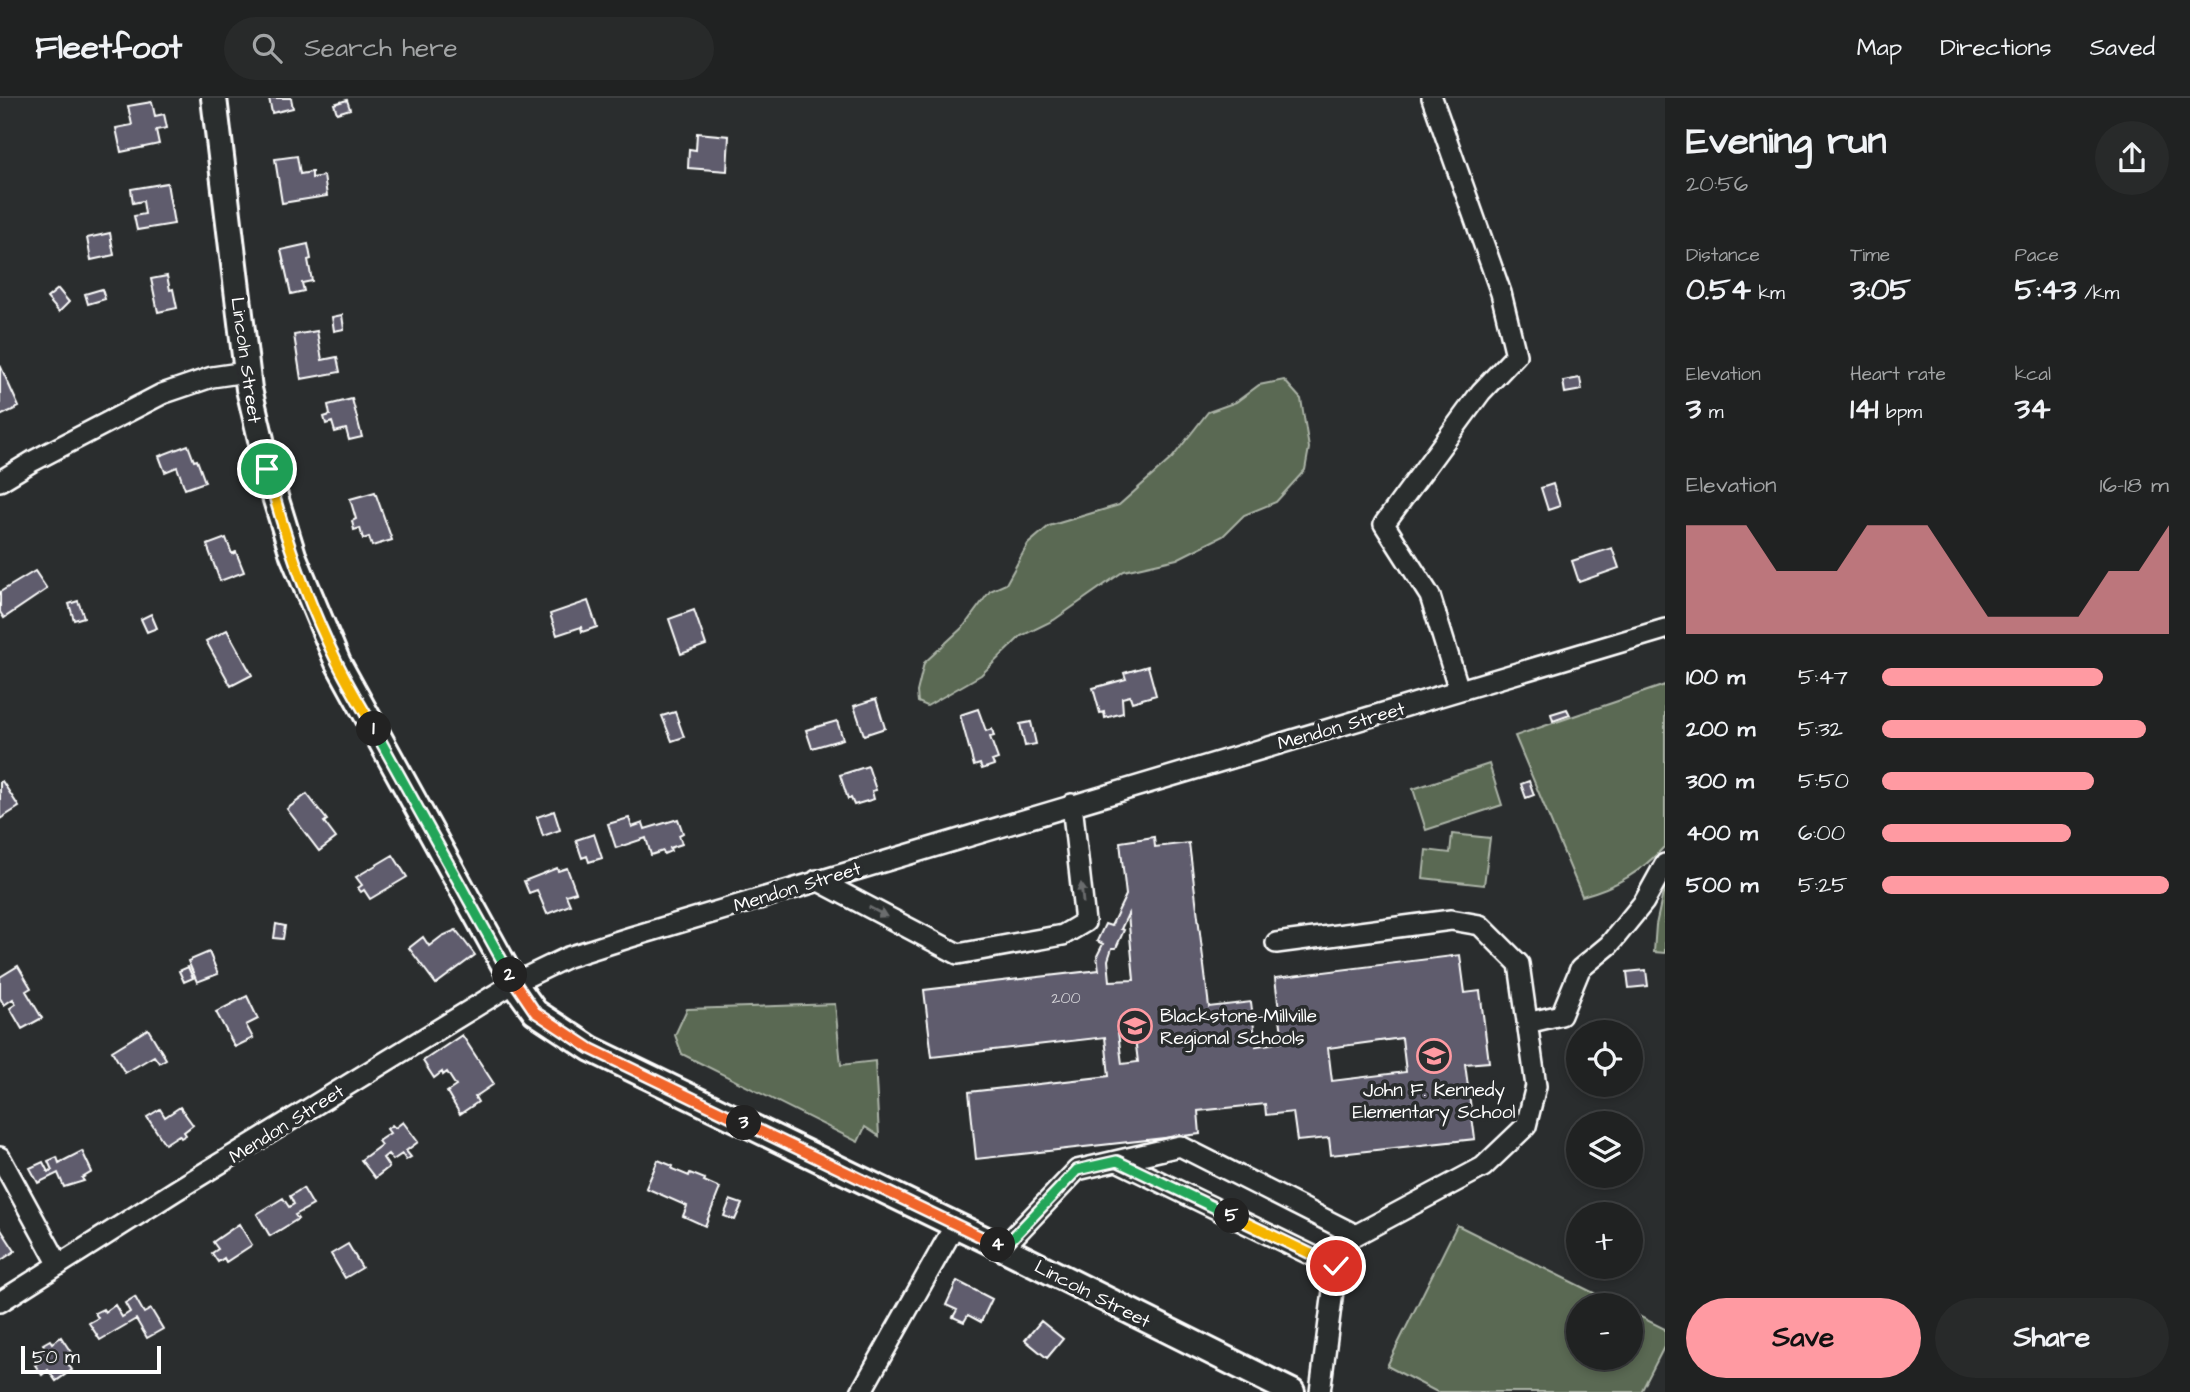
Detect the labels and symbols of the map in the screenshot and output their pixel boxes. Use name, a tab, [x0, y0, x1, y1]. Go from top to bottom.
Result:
street label: Lincoln Street	[223, 295, 268, 425]
pin	[237, 439, 297, 499]
street label: Mendon Street	[1274, 695, 1409, 758]
pin: 1	[356, 712, 392, 746]
street label: Mendon Street	[731, 855, 865, 920]
one-way arrow	[1076, 881, 1087, 903]
one-way arrow	[868, 905, 888, 917]
pin: 2	[492, 958, 528, 992]
house number: 200	[1051, 987, 1081, 1009]
place label: Blackstone-Millville Regional Schools	[1160, 1003, 1317, 1053]
school or university icon: Blackstone-Millville Regional Schools	[1116, 1007, 1154, 1045]
school or university icon: John F. Kennedy Elementary School	[1415, 1037, 1453, 1075]
place label: John F. Kennedy Elementary School	[1353, 1077, 1515, 1127]
street label: Mendon Street	[224, 1078, 350, 1171]
pin: 3	[726, 1105, 762, 1140]
pin: 5	[1214, 1198, 1250, 1234]
pin: 4	[981, 1228, 1016, 1262]
pin	[1306, 1236, 1366, 1296]
street label: Lincoln Street	[1030, 1253, 1155, 1335]
scale bar	[21, 1343, 161, 1375]

